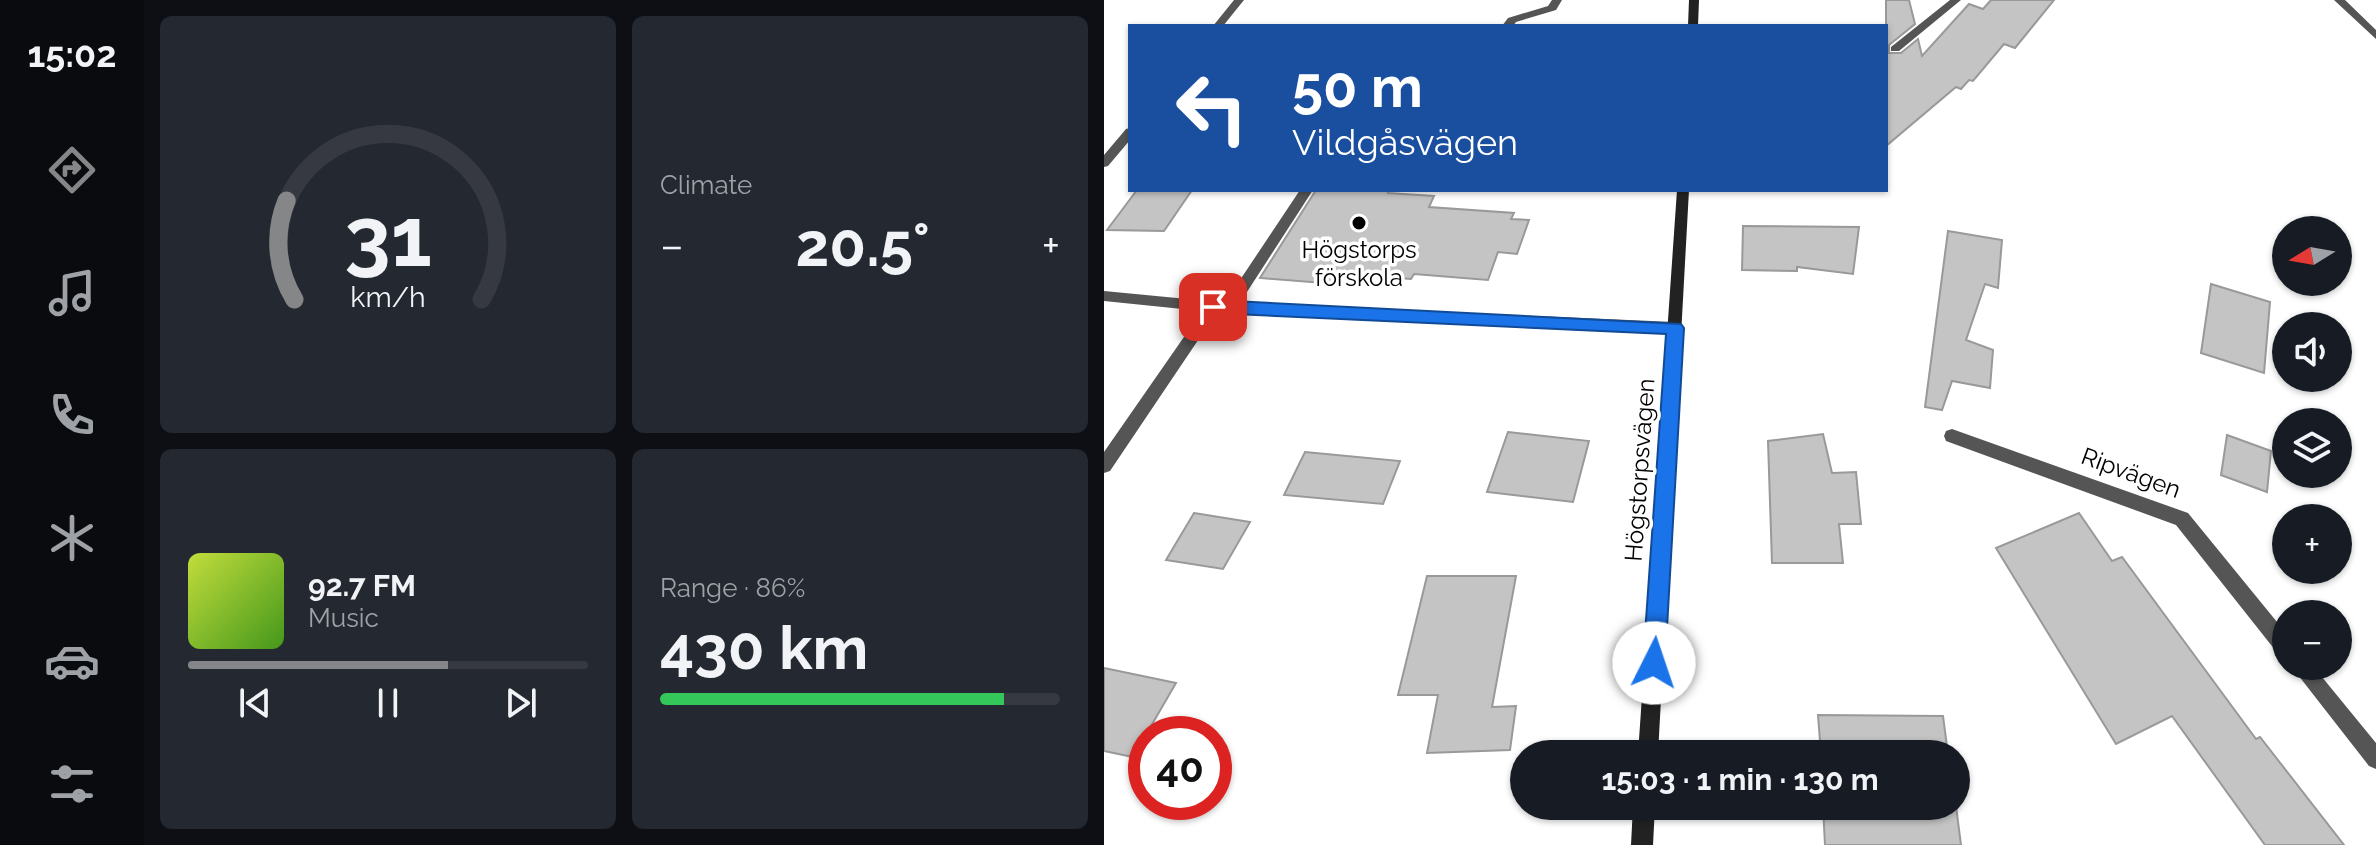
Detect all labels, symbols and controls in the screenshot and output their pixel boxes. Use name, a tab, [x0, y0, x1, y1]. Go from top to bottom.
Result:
text: 15:02	[27, 33, 117, 75]
text: 50 m	[1292, 54, 1423, 120]
icon: left	[1160, 56, 1264, 160]
text: Vildgåsvägen	[1292, 121, 1518, 163]
icon: directions	[44, 142, 100, 198]
text: Climate	[660, 170, 752, 200]
text: 31	[344, 188, 432, 285]
text: 20.5°	[795, 210, 930, 280]
marker: Högstorps förskola	[1350, 214, 1368, 232]
north arrow	[2272, 216, 2352, 296]
map controls	[2272, 216, 2352, 680]
text: −	[660, 220, 684, 271]
text: +	[1042, 220, 1060, 271]
place label: Högstorps förskola	[1301, 235, 1417, 292]
icon: music	[44, 265, 100, 321]
pin	[1179, 273, 1247, 341]
text: km/h	[350, 280, 426, 314]
icon: arrive	[1191, 285, 1235, 329]
button: sound	[2272, 312, 2352, 392]
street label: Högstorpsvägen	[1619, 377, 1660, 562]
icon: phone	[44, 387, 100, 443]
button: layers	[2272, 408, 2352, 488]
street label: Ripvägen	[2078, 441, 2185, 504]
button: +	[2272, 504, 2352, 584]
icon: climate	[44, 510, 100, 566]
text: 92.7 FM	[308, 568, 416, 603]
text: Range · 86%	[660, 573, 805, 603]
button: −	[2272, 600, 2352, 680]
text: Music	[308, 603, 379, 633]
text: 430 km	[660, 613, 868, 683]
position arrow	[1612, 621, 1696, 705]
icon: car	[44, 633, 100, 689]
icon: previous	[233, 681, 277, 725]
icon: pause	[366, 681, 410, 725]
icon: next	[499, 681, 543, 725]
speed limit sign: 40	[1128, 716, 1232, 820]
icon: filters	[44, 756, 100, 812]
text: 15:03 · 1 min · 130 m	[1601, 762, 1879, 797]

